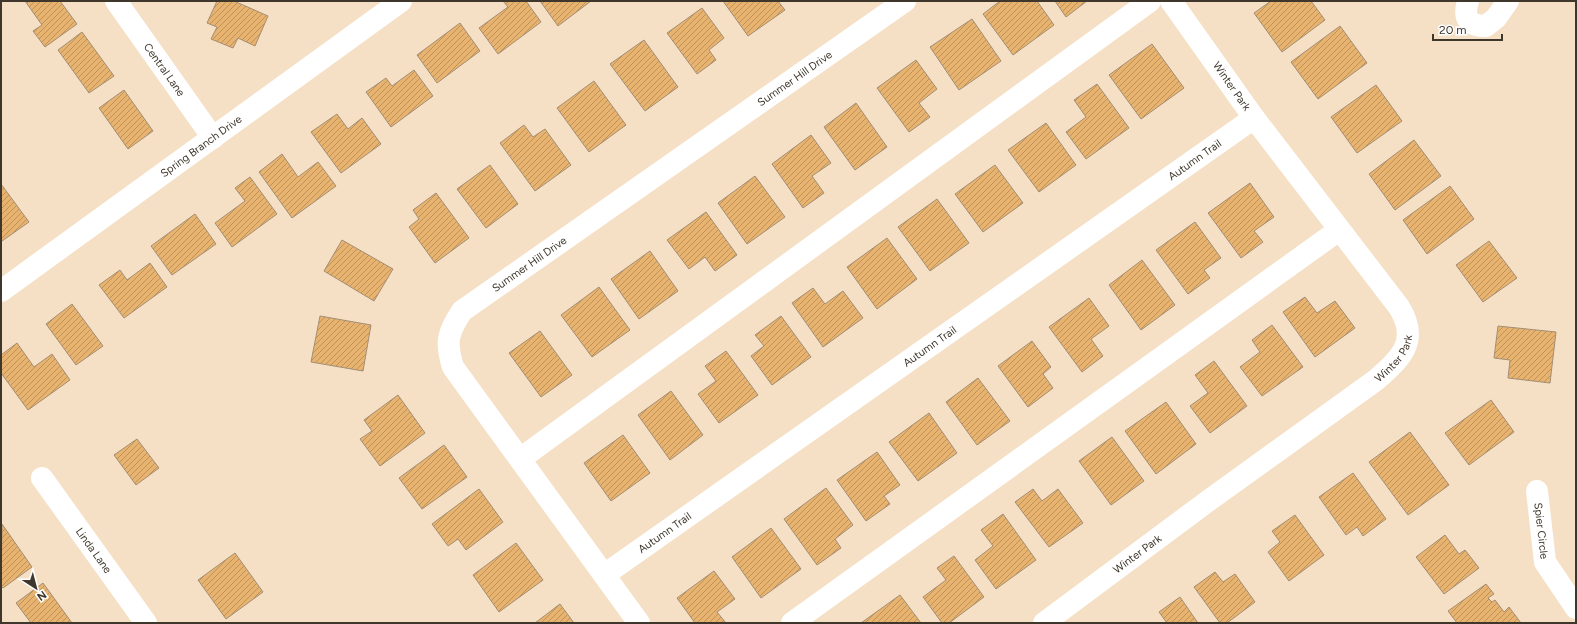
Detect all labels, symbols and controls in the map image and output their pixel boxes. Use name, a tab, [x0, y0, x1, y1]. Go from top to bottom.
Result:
scale bar	[1433, 16, 1502, 42]
text: 20 m	[1439, 23, 1467, 37]
street label: Central Lane	[141, 41, 187, 99]
street label: Summer Hill Drive	[755, 48, 835, 109]
street label: Winter Park	[1210, 59, 1254, 114]
street label: Spring Branch Drive	[158, 113, 245, 180]
street label: Autumn Trail	[1166, 137, 1224, 183]
street label: Summer Hill Drive	[490, 234, 569, 295]
street label: Autumn Trail	[901, 323, 959, 370]
street label: Winter Park	[1372, 333, 1415, 385]
street label: Spier Circle	[1531, 502, 1551, 560]
street label: Autumn Trail	[636, 510, 694, 556]
street label: Linda Lane	[73, 525, 114, 576]
street label: Winter Park	[1111, 532, 1165, 576]
north arrow	[16, 568, 56, 608]
text: N	[34, 588, 49, 603]

